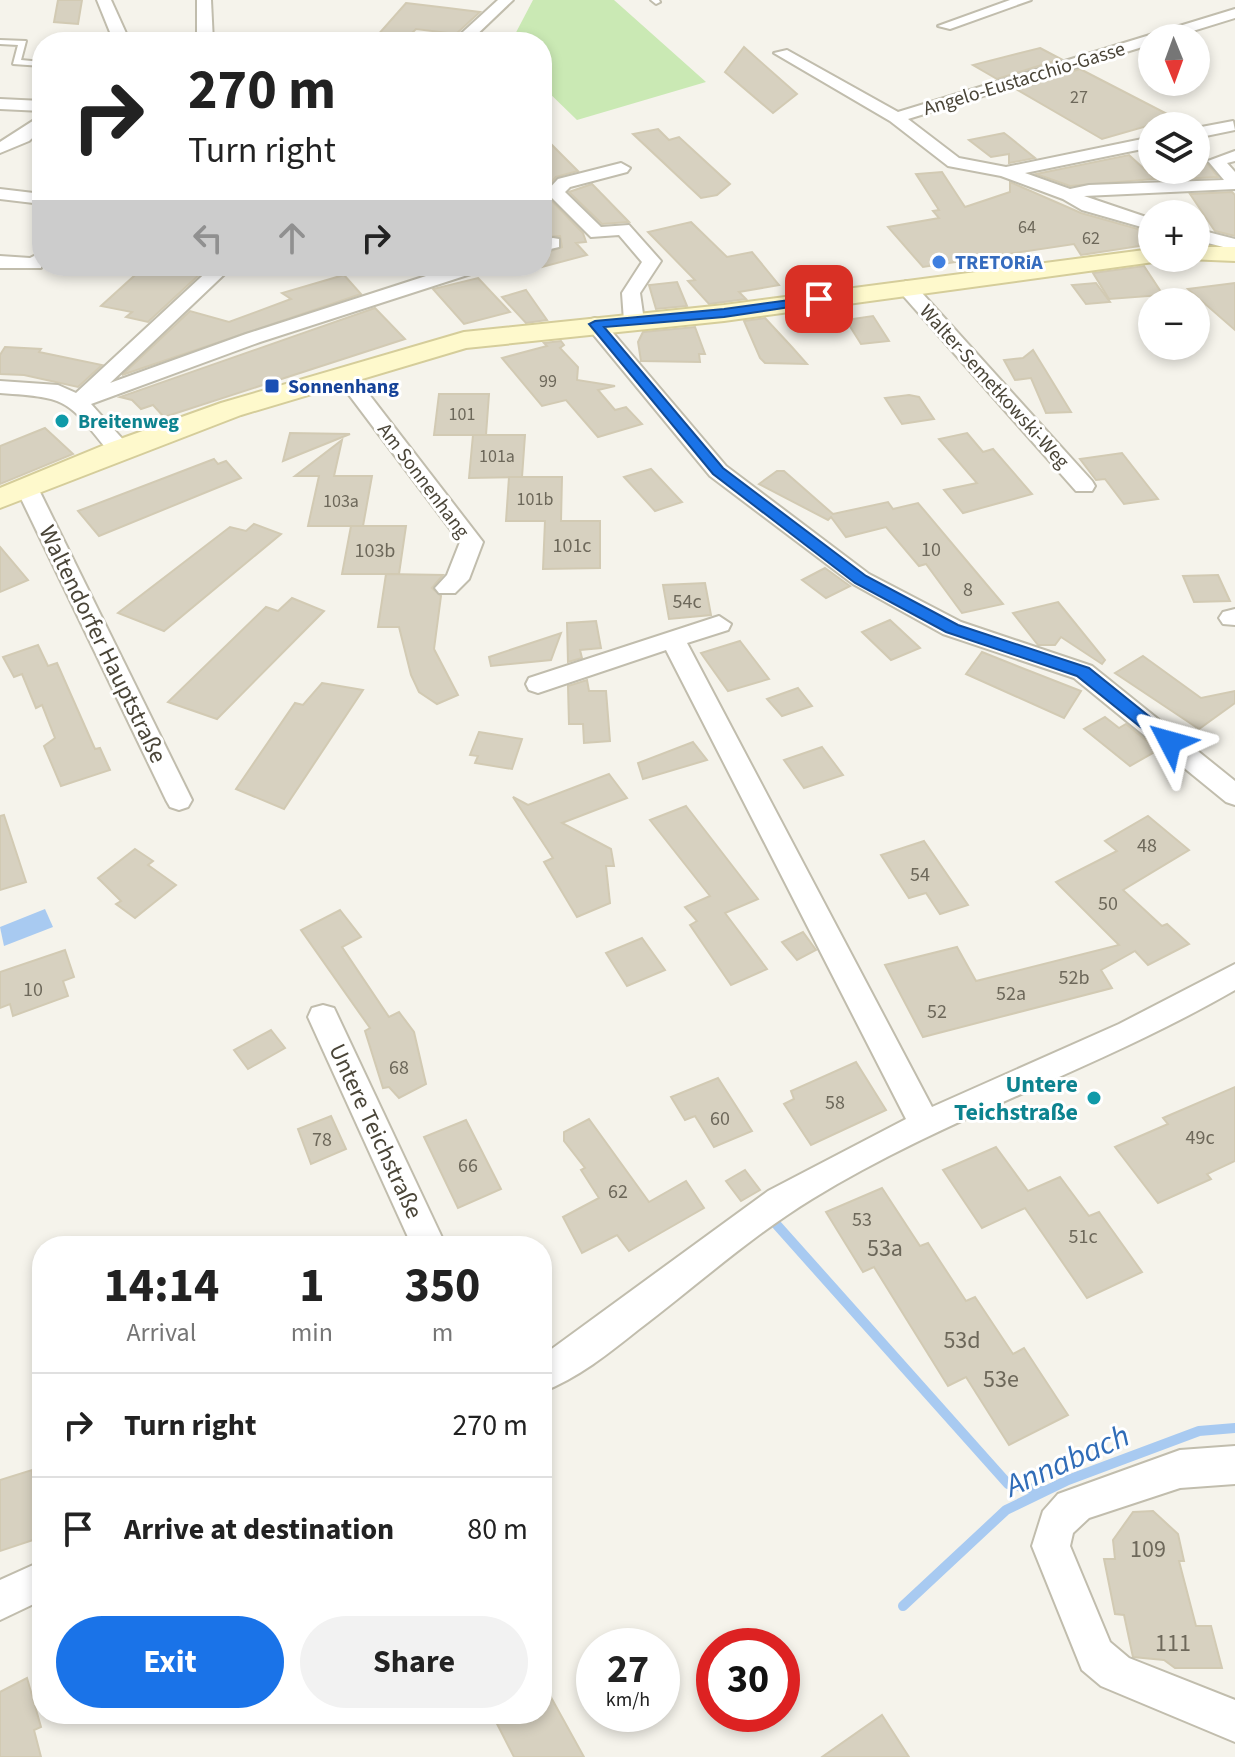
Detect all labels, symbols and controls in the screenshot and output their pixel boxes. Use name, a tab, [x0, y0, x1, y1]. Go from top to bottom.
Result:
north arrow	[1138, 24, 1210, 96]
map controls	[1138, 24, 1210, 360]
street label: Angelo-Eustacchio-Gasse	[920, 35, 1129, 123]
text: 270 m	[188, 51, 336, 130]
icon: right	[56, 64, 160, 168]
house number: 27	[1070, 85, 1088, 110]
button: layers	[1138, 112, 1210, 184]
text: Turn right	[188, 125, 336, 176]
button: +	[1138, 200, 1210, 272]
house number: 64	[1018, 215, 1036, 240]
icon: left	[186, 216, 230, 260]
icon: ahead	[270, 216, 314, 260]
icon: right	[354, 216, 398, 260]
house number: 62	[1082, 226, 1100, 251]
place label: TRETORiA	[955, 249, 1043, 277]
marker: TRETORiA	[930, 253, 948, 271]
pin	[785, 265, 853, 333]
icon: arrive	[797, 277, 841, 321]
button: −	[1138, 288, 1210, 360]
street label: Walter-Semetkowski-Weg	[913, 298, 1076, 475]
house number: 99	[539, 369, 557, 394]
place label: Sonnenhang	[288, 373, 399, 401]
marker: Sonnenhang	[263, 377, 281, 395]
house number: 101	[449, 402, 475, 427]
place label: Breitenweg	[78, 408, 179, 436]
marker: Breitenweg	[53, 412, 71, 430]
street label: Am Sonnenhang	[371, 417, 476, 544]
house number: 101a	[479, 444, 515, 469]
house number: 101b	[517, 487, 553, 512]
house number: 103a	[323, 489, 359, 514]
street label: Waltendorfer Hauptstraße	[30, 519, 175, 769]
house number: 101c	[553, 532, 591, 560]
house number: 10	[921, 536, 941, 564]
house number: 103b	[355, 537, 395, 565]
house number: 8	[963, 576, 973, 604]
house number: 54c	[673, 588, 702, 616]
position arrow	[1128, 700, 1212, 784]
house number: 48	[1137, 832, 1157, 860]
house number: 54	[910, 861, 930, 889]
house number: 50	[1098, 890, 1118, 918]
house number: 52b	[1059, 964, 1089, 992]
house number: 10	[23, 976, 43, 1004]
house number: 52a	[996, 980, 1026, 1008]
house number: 52	[927, 998, 947, 1026]
street label: Untere Teichstraße	[320, 1038, 431, 1224]
house number: 68	[389, 1054, 409, 1082]
place label: Untere Teichstraße	[954, 1067, 1078, 1130]
house number: 58	[825, 1089, 845, 1117]
marker: Untere Teichstraße	[1085, 1089, 1103, 1107]
house number: 60	[710, 1105, 730, 1133]
house number: 49c	[1186, 1124, 1215, 1152]
house number: 78	[312, 1126, 332, 1154]
house number: 66	[458, 1152, 478, 1180]
house number: 62	[608, 1178, 628, 1206]
house number: 53	[852, 1206, 872, 1234]
house number: 51c	[1069, 1223, 1098, 1251]
house number: 53a	[867, 1231, 903, 1266]
text: 14:14	[103, 1252, 219, 1320]
text: 1	[299, 1252, 325, 1320]
text: 350	[404, 1252, 480, 1320]
text: Arrival	[126, 1314, 196, 1351]
text: min	[291, 1314, 333, 1351]
text: m	[432, 1314, 453, 1351]
house number: 53d	[943, 1323, 981, 1358]
house number: 53e	[983, 1362, 1019, 1397]
icon: right	[56, 1403, 100, 1447]
text: Turn right	[124, 1404, 256, 1447]
text: 270 m	[452, 1404, 528, 1447]
water label: Annabach	[996, 1413, 1137, 1510]
icon: arrive	[56, 1507, 100, 1551]
text: Arrive at destination	[124, 1508, 394, 1551]
text: 80 m	[467, 1508, 528, 1551]
house number: 109	[1130, 1532, 1166, 1567]
button: Exit	[56, 1616, 284, 1708]
button: Share	[300, 1616, 528, 1708]
house number: 111	[1155, 1626, 1191, 1661]
speed limit sign: 30	[696, 1628, 800, 1732]
text: 27	[607, 1641, 649, 1698]
text: km/h	[606, 1686, 650, 1714]

